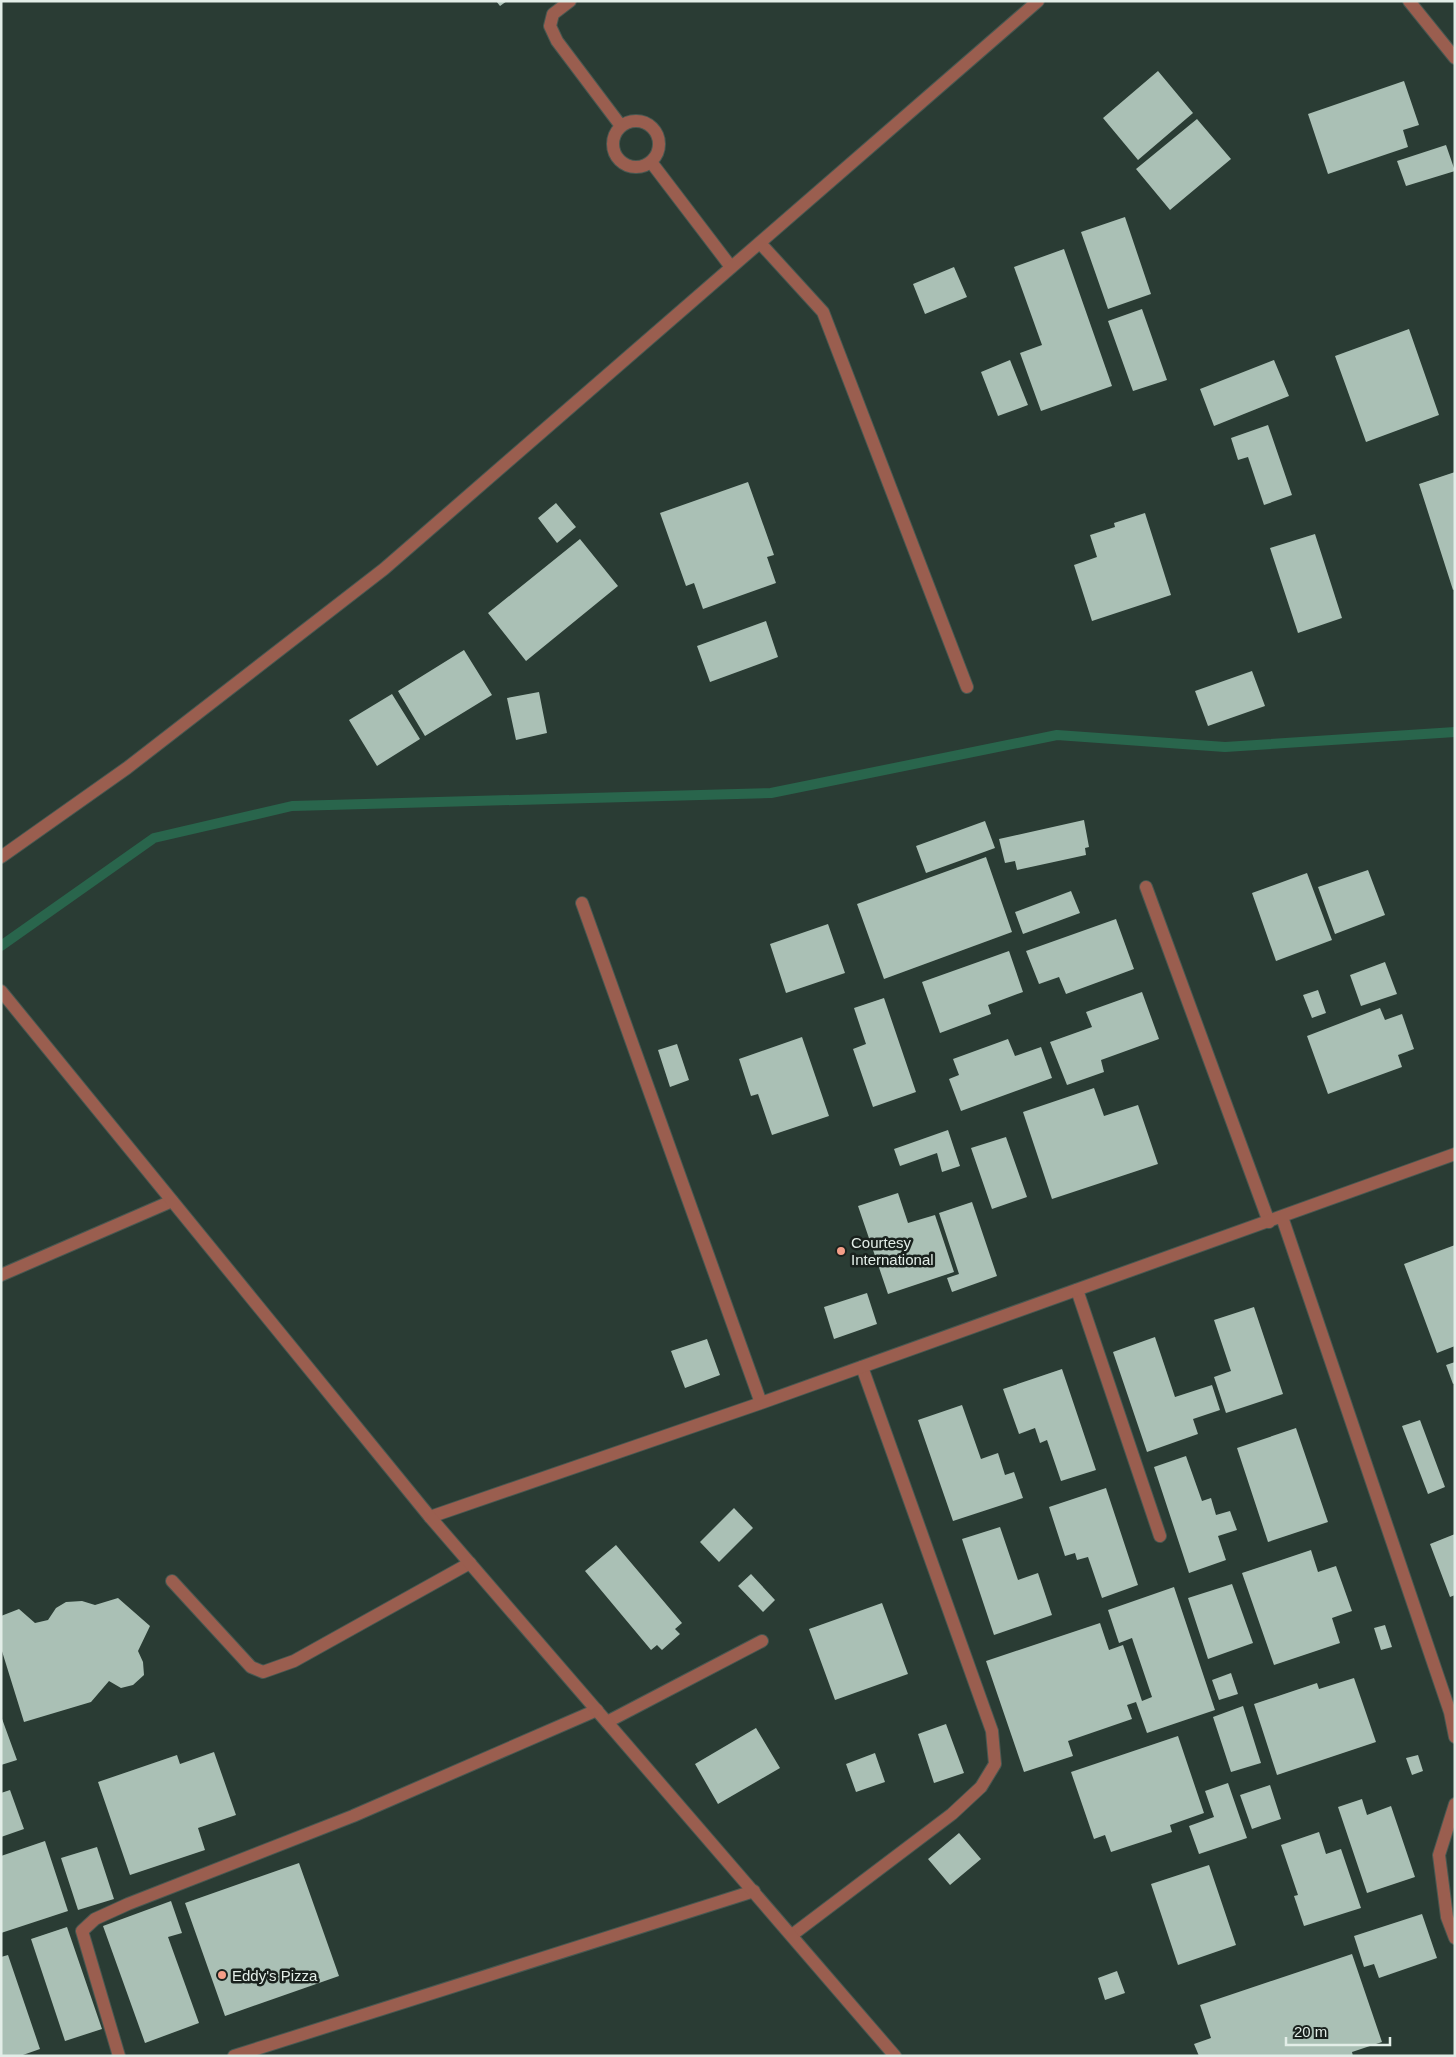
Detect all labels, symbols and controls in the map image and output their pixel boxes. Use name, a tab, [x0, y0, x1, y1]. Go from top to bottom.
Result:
place label: Courtesy International	[851, 1234, 934, 1268]
marker: Courtesy International	[835, 1245, 847, 1257]
place label: Eddy's Pizza	[232, 1967, 318, 1984]
marker: Eddy's Pizza	[216, 1969, 228, 1981]
scale bar	[1286, 2014, 1390, 2046]
text: 20 m	[1294, 2023, 1327, 2040]

